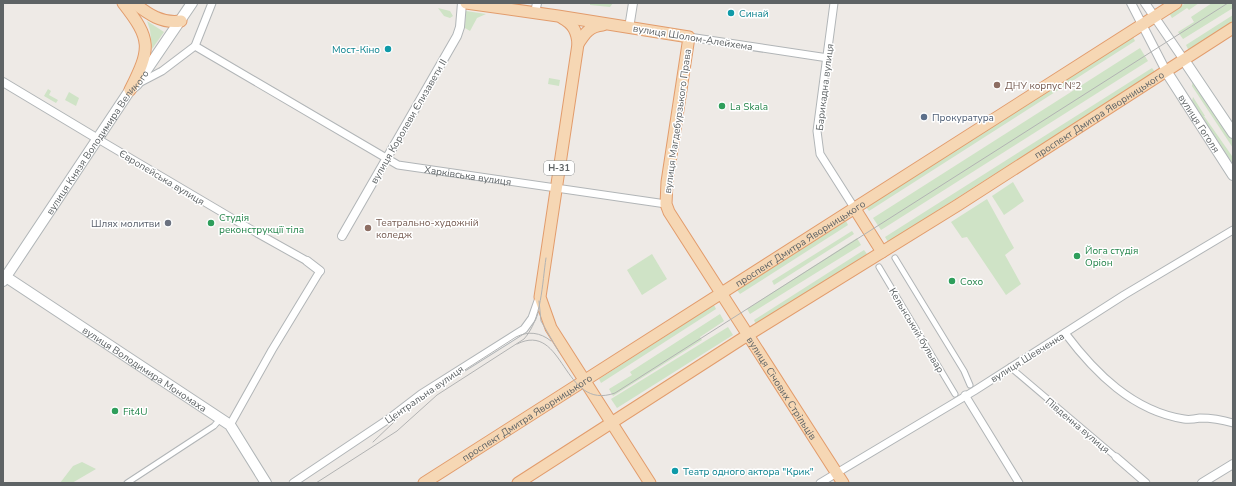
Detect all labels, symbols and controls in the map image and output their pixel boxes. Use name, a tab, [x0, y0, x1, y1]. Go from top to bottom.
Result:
place label: Синай	[739, 7, 769, 21]
marker: Синай	[726, 8, 736, 18]
street label: вулиця Шолом-Алейхема	[632, 22, 754, 54]
place label: Мост-Кіно	[332, 43, 380, 57]
street label: Барикадна вулиця	[813, 43, 837, 131]
marker: Мост-Кіно	[383, 44, 393, 54]
street label: вулиця Магдебурзького Права	[661, 48, 695, 194]
street label: вулиця Королеви Єлизавети ІІ	[367, 57, 450, 186]
street label: вулиця Князя Володимира Великого	[43, 67, 153, 218]
street label: проспект Дмитра Яворницького	[1032, 68, 1167, 162]
place label: ДНУ корпус №2	[1005, 79, 1081, 93]
marker: ДНУ корпус №2	[992, 80, 1002, 90]
street label: вулиця Гоголя	[1175, 92, 1223, 156]
place label: La Skala	[730, 100, 768, 114]
marker: La Skala	[717, 101, 727, 111]
place label: Прокуратура	[932, 111, 994, 125]
marker: Прокуратура	[919, 112, 929, 122]
street label: Європейська вулиця	[116, 147, 207, 209]
road number: Н-31	[544, 161, 574, 175]
street label: Харківська вулиця	[423, 163, 512, 189]
street label: проспект Дмитра Яворницького	[733, 197, 869, 291]
place label: Студія реконструкції тіла	[219, 211, 304, 237]
place label: Театрально-художній коледж	[376, 216, 479, 242]
place label: Шлях молитви	[91, 217, 160, 231]
marker: Шлях молитви	[163, 218, 173, 228]
marker: Студія реконструкції тіла	[206, 218, 216, 228]
marker: Театрально-художній коледж	[363, 223, 373, 233]
place label: Йога студія Оріон	[1085, 244, 1138, 270]
marker: Йога студія Оріон	[1072, 251, 1082, 261]
place label: Сохо	[960, 275, 983, 289]
marker: Сохо	[947, 276, 957, 286]
street label: Кельнський бульвар	[885, 285, 947, 376]
street label: вулиця Володимира Мономаха	[79, 323, 209, 416]
street label: вулиця Шевченка	[988, 329, 1067, 386]
street label: вулиця Січових Стрільців	[743, 334, 820, 443]
street label: Центральна вулиця	[382, 362, 467, 427]
street label: проспект Дмитра Яворницького	[459, 371, 596, 465]
street label: Південна вулиця	[1042, 395, 1112, 457]
place label: Fit4U	[123, 405, 148, 419]
marker: Fit4U	[110, 406, 120, 416]
place label: Театр одного актора "Крик"	[683, 465, 814, 479]
marker: Театр одного актора "Крик"	[670, 466, 680, 476]

